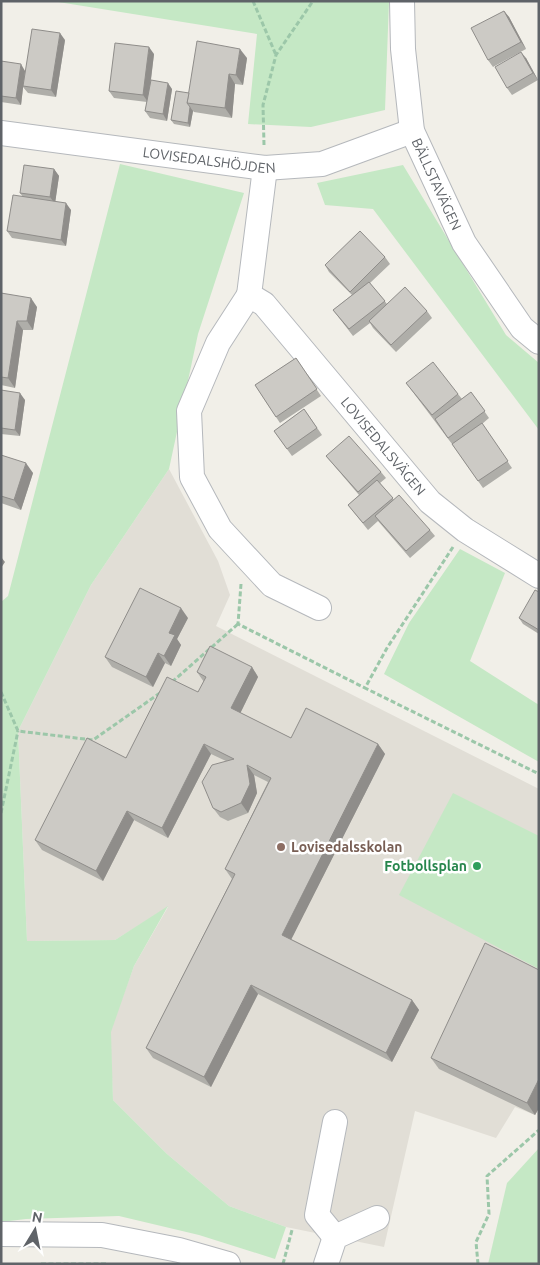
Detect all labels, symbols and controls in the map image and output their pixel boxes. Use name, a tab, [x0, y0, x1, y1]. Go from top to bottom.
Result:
street label: BÄLLSTAVÄGEN	[408, 136, 465, 233]
street label: LOVISEDALSHÖJDEN	[142, 144, 276, 176]
street label: LOVISEDALSVÄGEN	[338, 394, 429, 498]
place label: Lovisedalsskolan	[291, 839, 403, 855]
marker: Lovisedalsskolan	[275, 841, 287, 853]
place label: Fotbollsplan	[384, 858, 467, 874]
marker: Fotbollsplan	[471, 860, 483, 872]
north arrow	[10, 1205, 60, 1255]
text: N	[31, 1208, 44, 1226]

